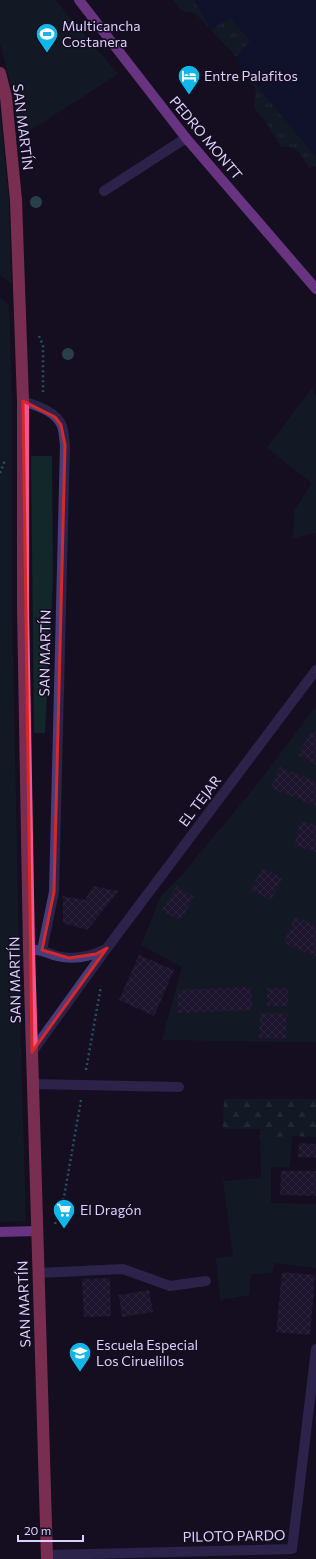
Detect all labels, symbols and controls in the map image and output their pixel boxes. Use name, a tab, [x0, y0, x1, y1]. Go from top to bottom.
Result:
place label: Multicancha Costanera	[62, 17, 141, 50]
sports icon: Multicancha Costanera	[34, 21, 60, 54]
hotel icon: Entre Palafitos	[176, 63, 202, 96]
place label: Entre Palafitos	[204, 67, 298, 84]
street label: SAN MARTÍN	[10, 83, 37, 171]
street label: PEDRO MONTT	[167, 92, 246, 183]
street label: SAN MARTÍN	[35, 609, 54, 696]
street label: EL TEJAR	[175, 772, 224, 830]
street label: SAN MARTÍN	[5, 937, 24, 1024]
supermarket icon: El Dragón	[51, 1197, 77, 1230]
place label: El Dragón	[80, 1201, 141, 1218]
street label: SAN MARTÍN	[13, 1260, 34, 1348]
place label: Escuela Especial Los Ciruelillos	[96, 1336, 198, 1369]
school or university icon: Escuela Especial Los Ciruelillos	[67, 1340, 93, 1373]
scale bar	[18, 1517, 83, 1543]
text: 20 m	[24, 1523, 51, 1537]
street label: PILOTO PARDO	[182, 1526, 286, 1545]

